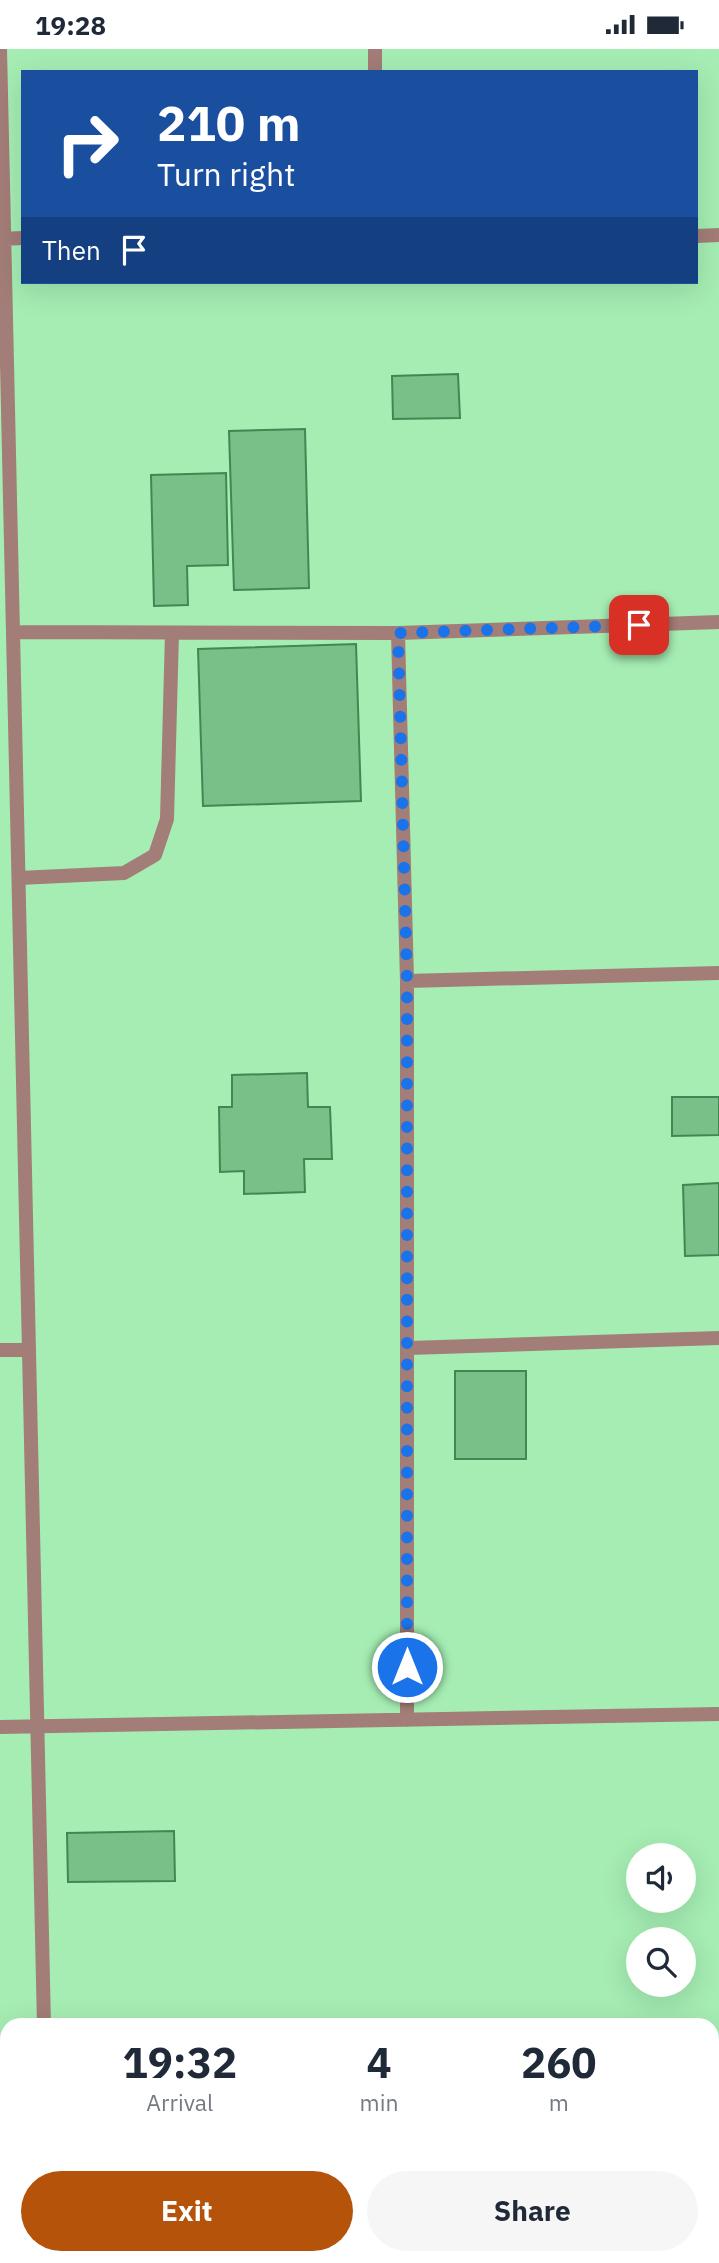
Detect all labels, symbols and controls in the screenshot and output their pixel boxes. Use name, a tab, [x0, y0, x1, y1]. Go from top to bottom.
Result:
text: 19:28	[35, 8, 106, 42]
text: 210 m	[157, 91, 301, 154]
icon: right	[42, 98, 133, 189]
text: Turn right	[157, 153, 295, 195]
icon: arrive	[115, 231, 153, 269]
text: Then	[42, 233, 101, 267]
pin	[609, 595, 669, 655]
icon: arrive	[620, 606, 658, 644]
position arrow	[370, 1630, 444, 1704]
map controls	[626, 1843, 696, 1997]
button: sound	[626, 1843, 696, 1913]
button: search	[626, 1927, 696, 1997]
text: 19:32	[122, 2035, 237, 2090]
text: 4	[366, 2035, 392, 2090]
text: 260	[521, 2035, 597, 2090]
text: Arrival	[146, 2087, 213, 2117]
text: min	[360, 2087, 398, 2117]
text: m	[549, 2087, 569, 2117]
button: Exit	[21, 2171, 353, 2251]
button: Share	[367, 2171, 698, 2251]

